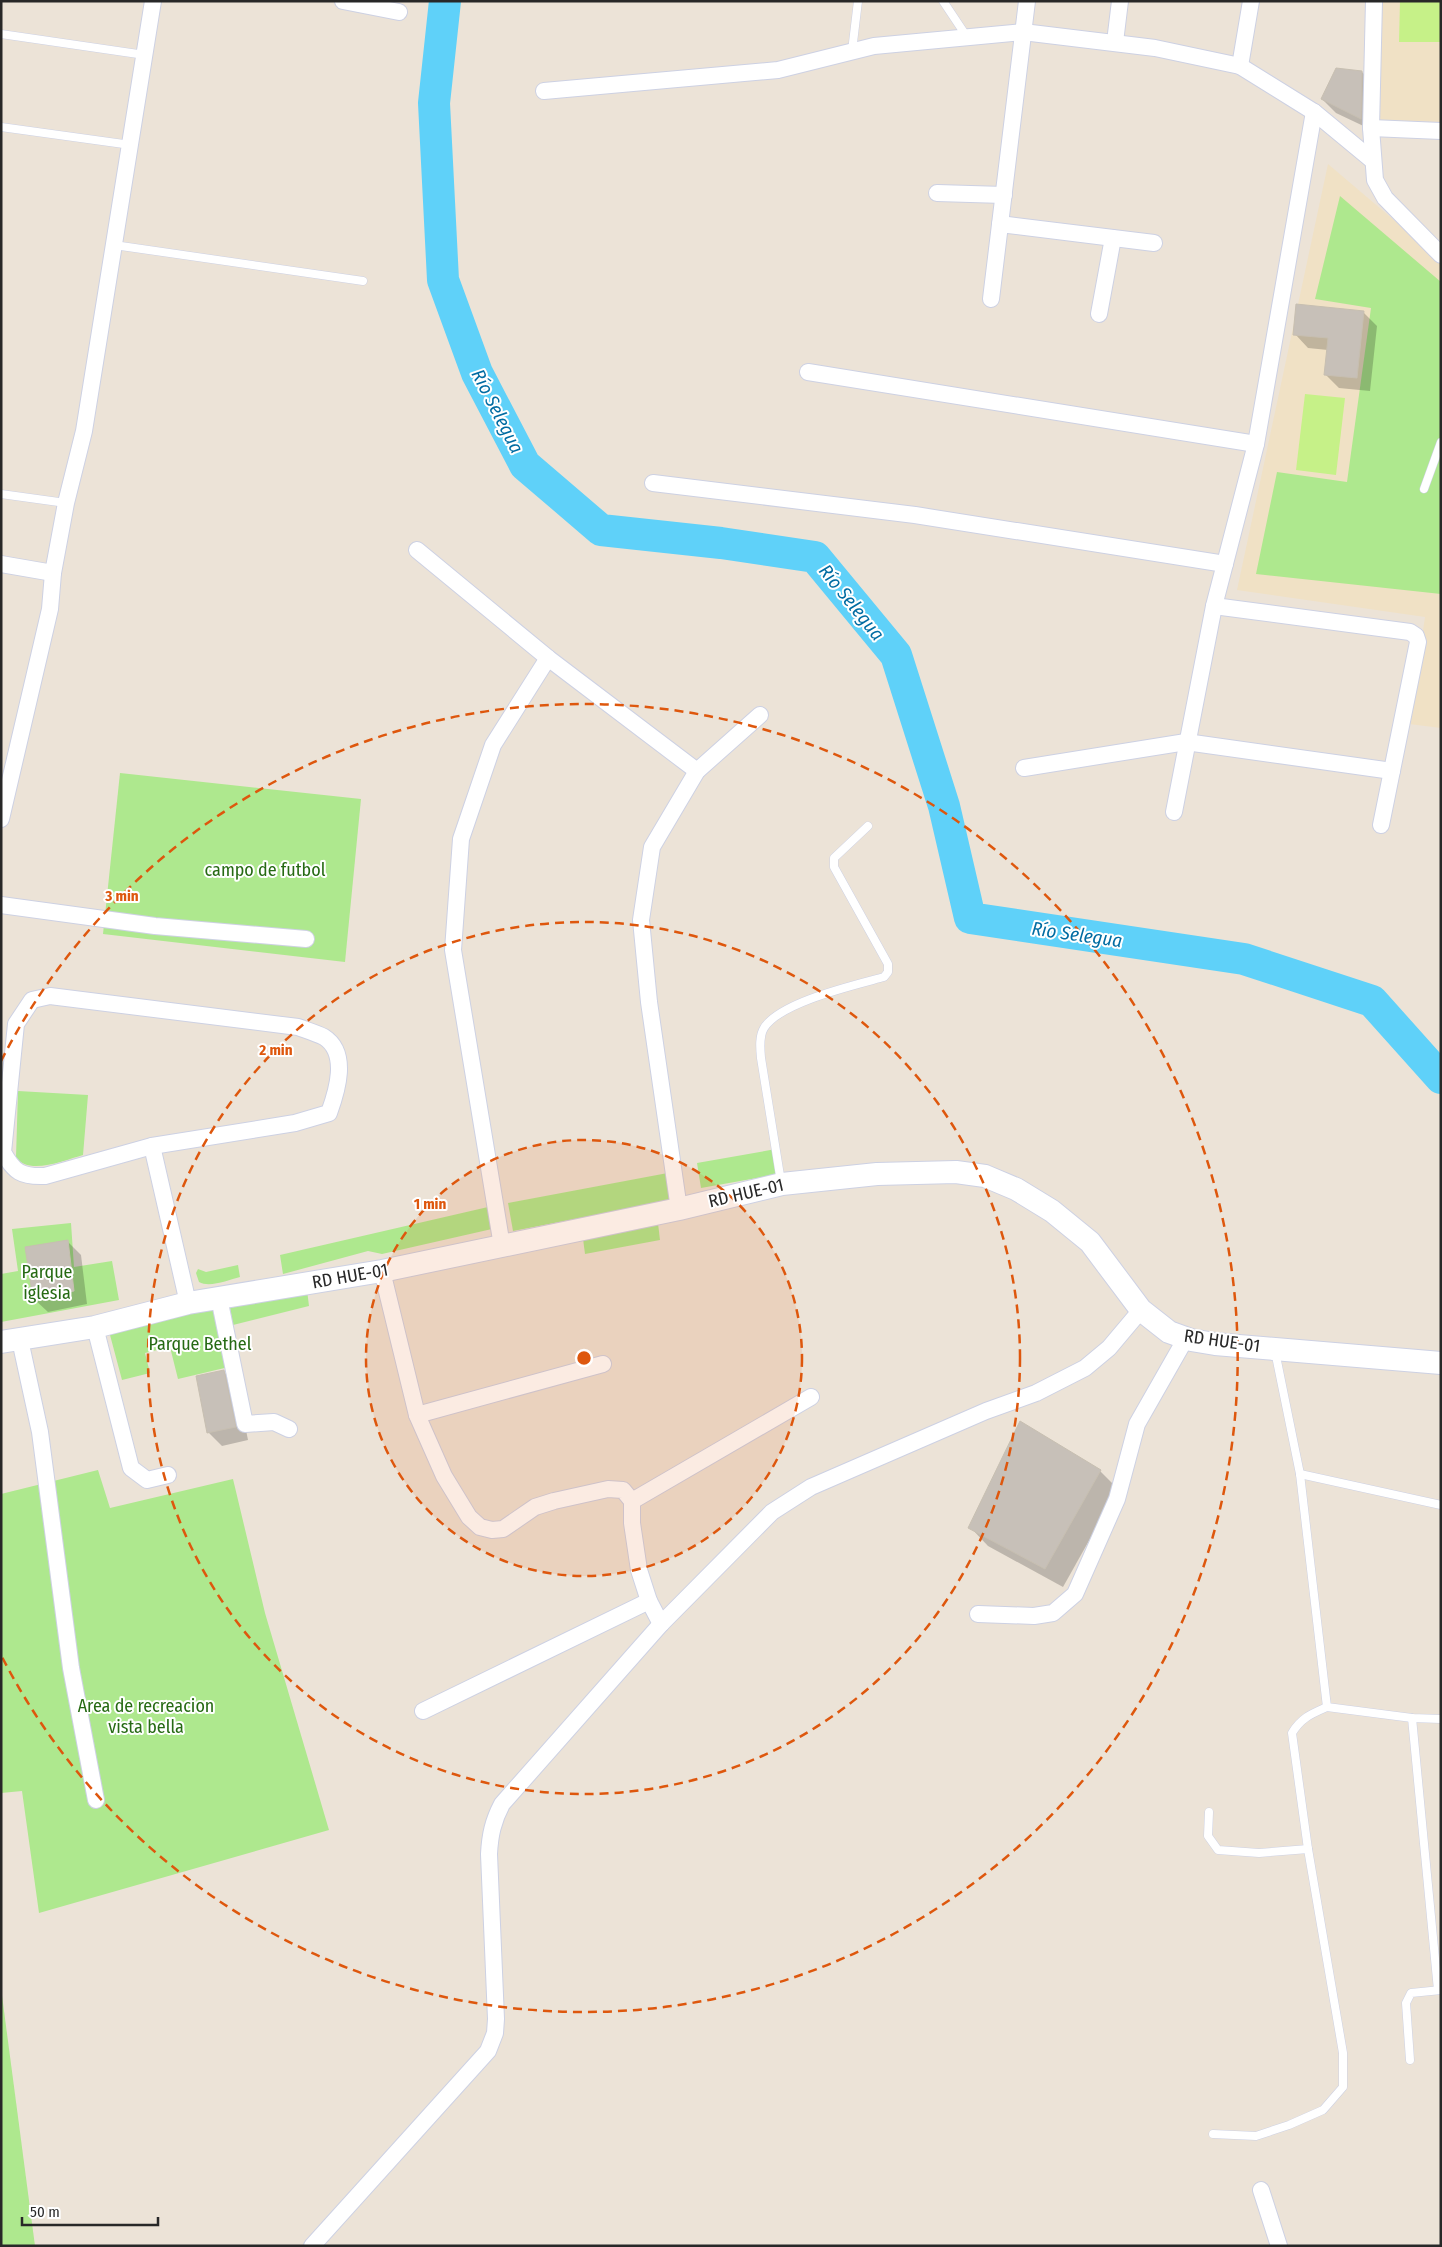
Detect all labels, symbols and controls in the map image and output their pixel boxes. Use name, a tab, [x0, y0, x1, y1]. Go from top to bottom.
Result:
water label: Río Selegua	[467, 365, 528, 457]
water label: Río Selegua	[814, 560, 889, 645]
park label: campo de futbol	[205, 859, 326, 881]
text: 3 min	[104, 887, 139, 905]
water label: Río Selegua	[1030, 917, 1124, 952]
text: 2 min	[258, 1041, 293, 1059]
street label: RD HUE-01	[706, 1174, 786, 1212]
text: 1 min	[414, 1195, 446, 1213]
street label: RD HUE-01	[310, 1259, 390, 1293]
park label: Parque iglesia	[21, 1261, 73, 1304]
street label: RD HUE-01	[1183, 1325, 1261, 1357]
park label: Parque Bethel	[148, 1333, 252, 1355]
centre of rings	[575, 1349, 593, 1367]
park label: Area de recreacion vista bella	[78, 1695, 214, 1738]
scale bar	[22, 2194, 159, 2226]
text: 50 m	[30, 2203, 60, 2221]

